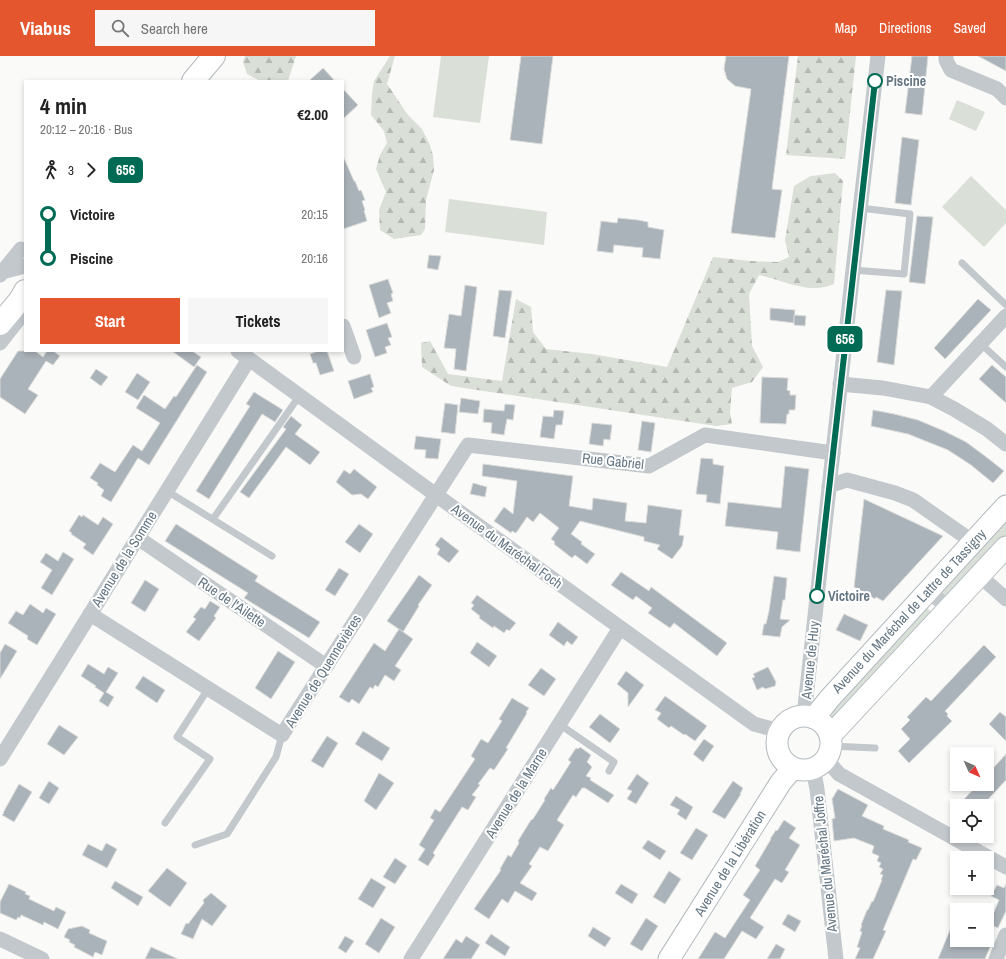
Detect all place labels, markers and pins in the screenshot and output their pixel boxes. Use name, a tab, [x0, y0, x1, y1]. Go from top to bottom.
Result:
place label: Piscine	[886, 72, 926, 90]
marker: Piscine	[867, 73, 883, 89]
place label: Victoire	[828, 587, 870, 605]
marker: Victoire	[809, 588, 825, 604]

